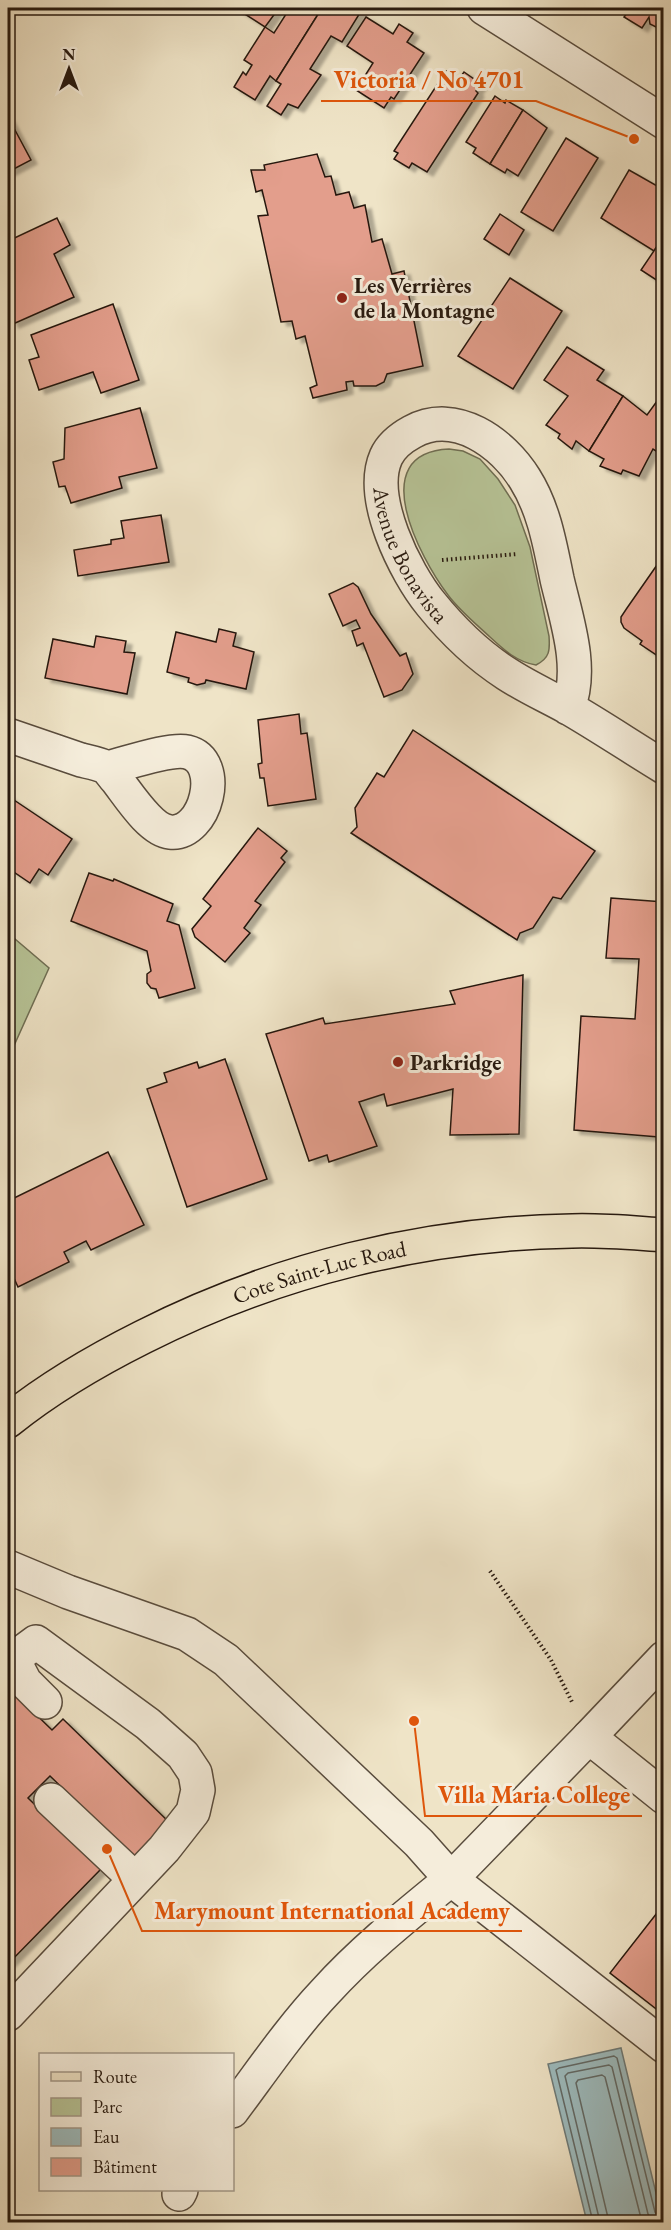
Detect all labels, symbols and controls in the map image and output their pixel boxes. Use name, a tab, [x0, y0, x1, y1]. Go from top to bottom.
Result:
north arrow	[39, 39, 99, 99]
text: N	[63, 44, 76, 65]
callout: Victoria / No 4701	[321, 59, 536, 101]
text: Victoria / No 4701	[334, 64, 524, 95]
place label: Les Verrières de la Montagne	[354, 271, 495, 325]
marker: Les Verrières de la Montagne	[335, 291, 349, 305]
street label: Avenue Bonavista	[366, 485, 455, 630]
place label: Parkridge	[410, 1048, 501, 1077]
marker: Parkridge	[391, 1055, 405, 1069]
street label: Cote Saint-Luc Road	[229, 1234, 409, 1311]
callout: Villa Maria College	[425, 1774, 642, 1816]
text: Villa Maria College	[438, 1779, 630, 1811]
callout: Marymount International Academy	[142, 1889, 522, 1931]
text: Marymount International Academy	[154, 1895, 510, 1927]
legend	[39, 2053, 234, 2191]
text: Route	[93, 2065, 137, 2088]
text: Parc	[93, 2095, 123, 2118]
text: Eau	[93, 2125, 120, 2148]
text: Bâtiment	[93, 2155, 157, 2178]

